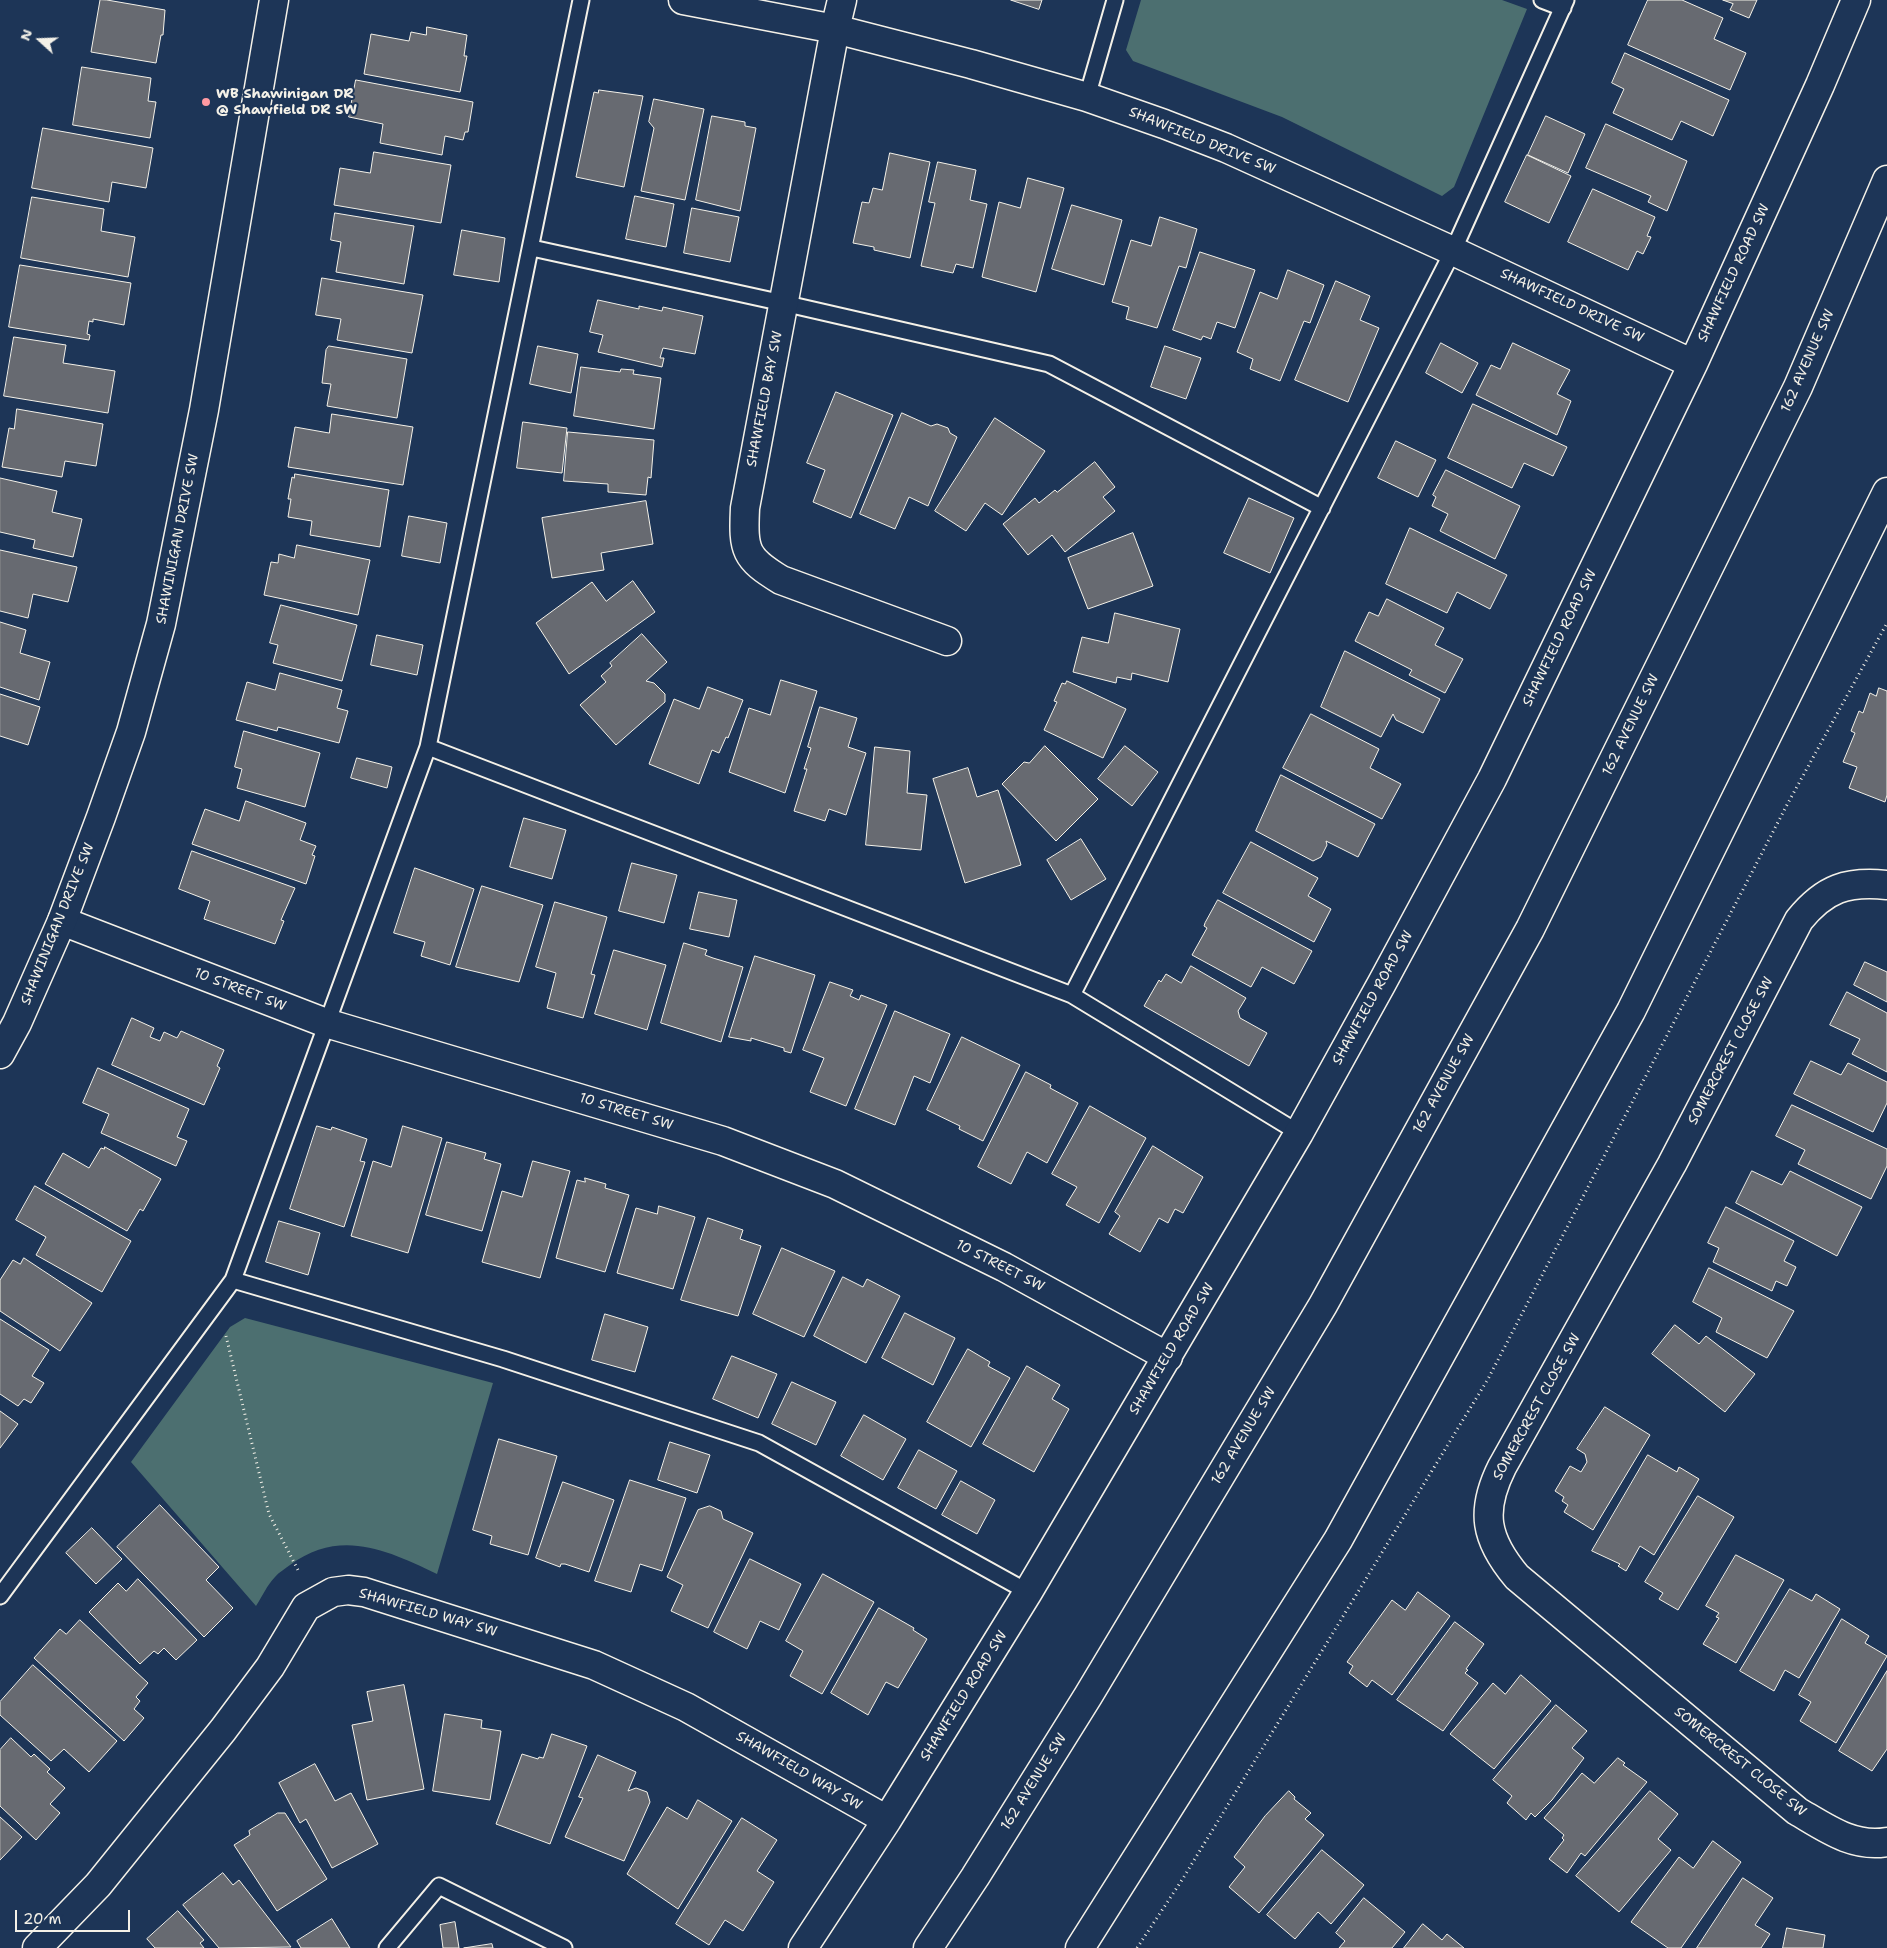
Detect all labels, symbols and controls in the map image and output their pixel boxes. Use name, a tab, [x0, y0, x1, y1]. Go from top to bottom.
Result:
north arrow	[15, 15, 65, 65]
text: N	[16, 27, 36, 43]
place label: WB Shawinigan DR @ Shawfield DR SW	[216, 86, 357, 118]
marker: WB Shawinigan DR @ Shawfield DR SW	[200, 96, 212, 108]
street label: SHAWFIELD DRIVE SW	[1126, 104, 1278, 178]
street label: SHAWFIELD ROAD SW	[1695, 201, 1773, 345]
street label: SHAWFIELD DRIVE SW	[1497, 265, 1647, 347]
street label: 162 AVENUE SW	[1778, 307, 1838, 415]
street label: SHAWFIELD BAY SW	[744, 330, 786, 468]
street label: SHAWINIGAN DRIVE SW	[153, 452, 203, 626]
street label: SHAWFIELD ROAD SW	[1519, 567, 1601, 709]
street label: 162 AVENUE SW	[1599, 671, 1663, 779]
street label: SHAWINIGAN DRIVE SW	[18, 840, 98, 1008]
street label: SHAWFIELD ROAD SW	[1329, 928, 1417, 1068]
street label: 10 STREET SW	[192, 965, 288, 1015]
street label: SOMERCREST CLOSE SW	[1685, 974, 1777, 1128]
street label: 162 AVENUE SW	[1410, 1031, 1478, 1137]
street label: 10 STREET SW	[577, 1090, 675, 1134]
street label: 10 STREET SW	[953, 1236, 1047, 1296]
street label: SHAWFIELD ROAD SW	[1126, 1280, 1218, 1418]
street label: SOMERCREST CLOSE SW	[1490, 1331, 1584, 1483]
street label: 162 AVENUE SW	[1208, 1384, 1280, 1488]
street label: SHAWFIELD WAY SW	[357, 1585, 499, 1641]
street label: SHAWFIELD ROAD SW	[917, 1628, 1011, 1764]
street label: SOMERCREST CLOSE SW	[1671, 1704, 1809, 1820]
street label: SHAWFIELD WAY SW	[733, 1728, 865, 1814]
street label: 162 AVENUE SW	[997, 1730, 1071, 1834]
scale bar	[18, 1900, 132, 1932]
text: 20 m	[23, 1909, 62, 1929]

